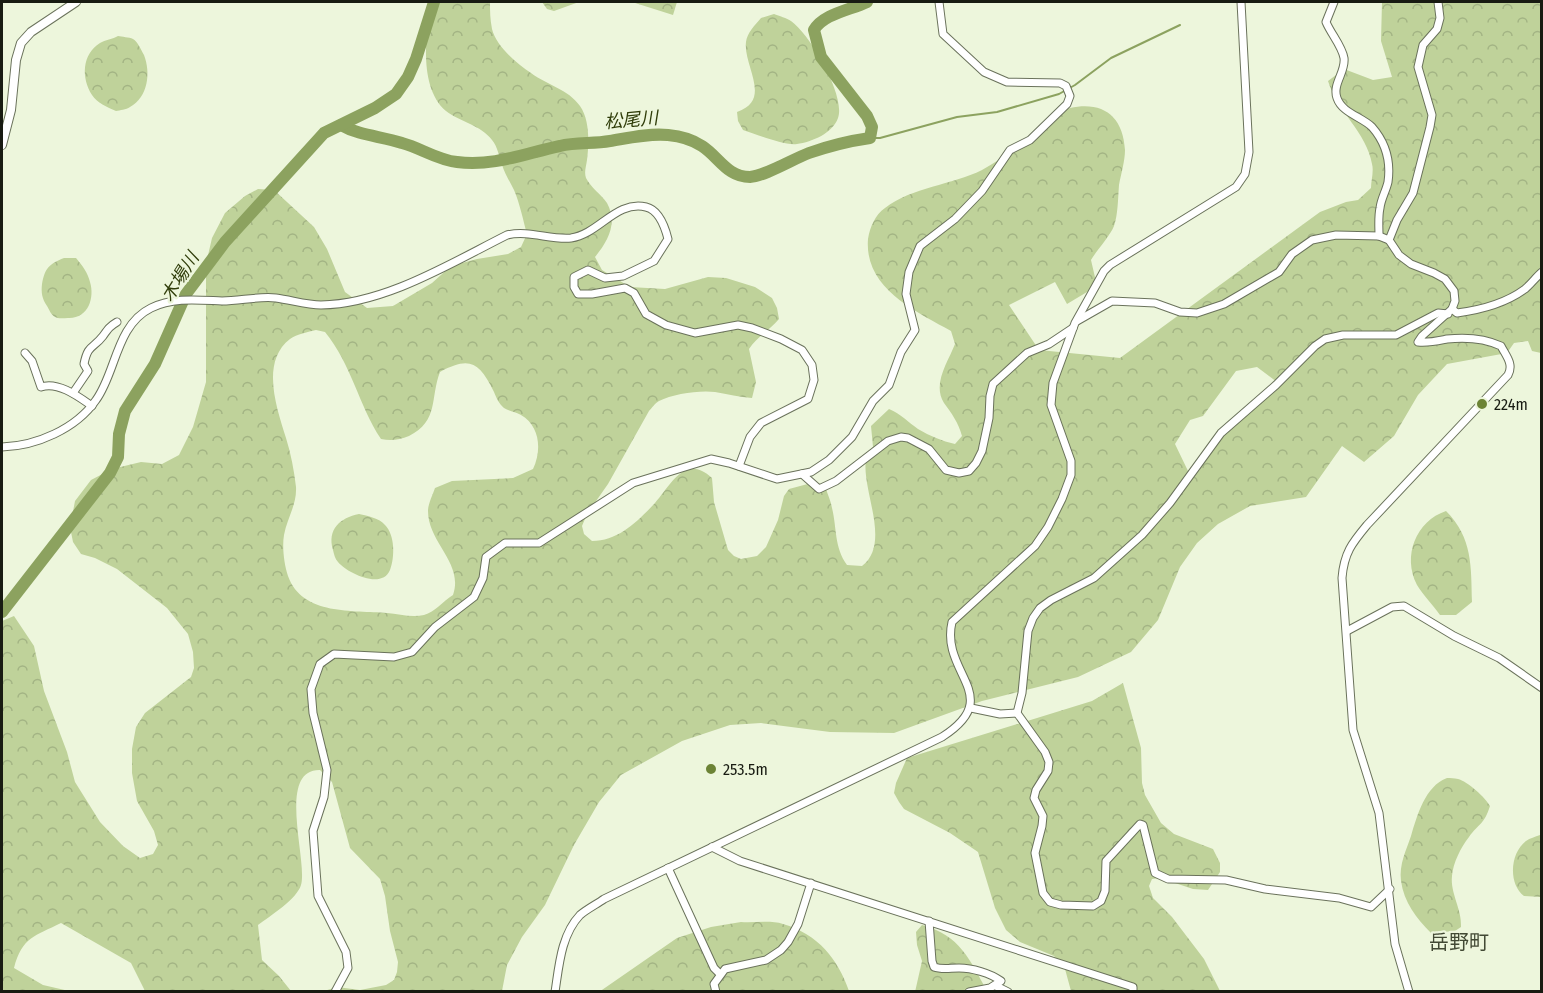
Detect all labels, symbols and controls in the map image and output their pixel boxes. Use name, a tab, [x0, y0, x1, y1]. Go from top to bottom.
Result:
water label: 松尾川	[603, 107, 661, 133]
water label: 木場川	[156, 247, 205, 306]
place label: 224m	[1494, 395, 1528, 414]
marker: 224m	[1475, 397, 1489, 411]
place label: 253.5m	[723, 760, 768, 779]
marker: 253.5m	[704, 762, 718, 776]
district label: 岳野町	[1429, 930, 1489, 954]

